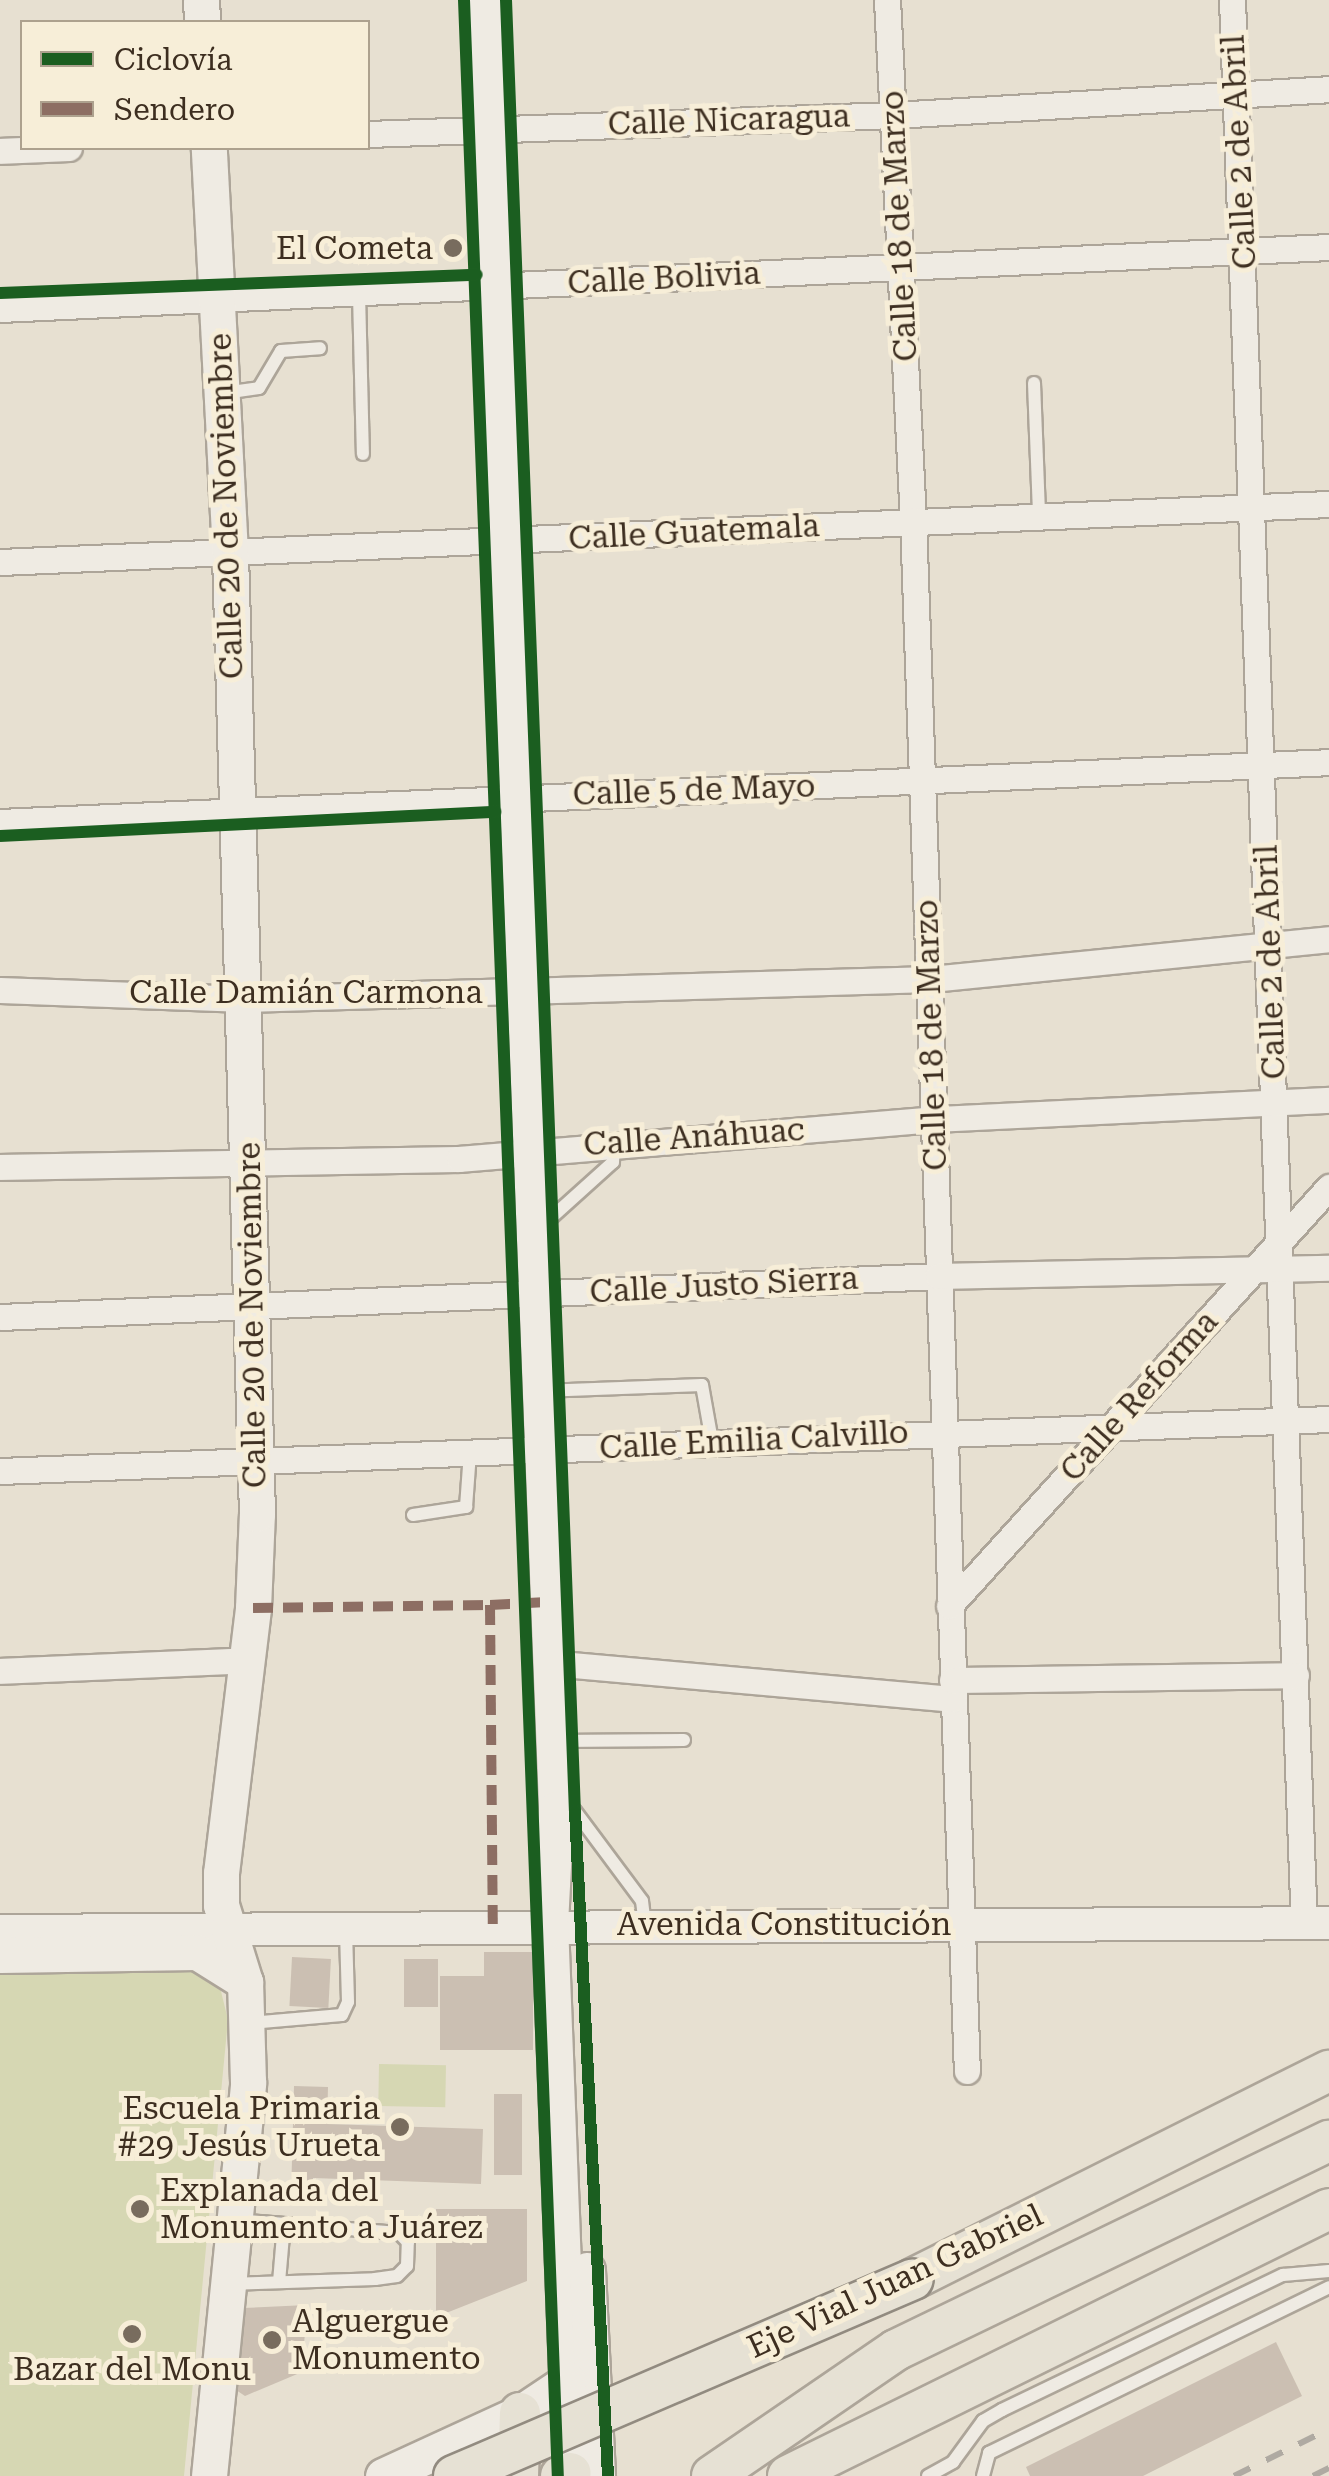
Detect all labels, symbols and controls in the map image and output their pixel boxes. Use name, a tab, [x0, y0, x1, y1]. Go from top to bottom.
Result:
legend	[20, 20, 370, 150]
street label: Calle 2 de Abril	[1214, 34, 1264, 270]
text: Ciclovía	[114, 42, 232, 77]
street label: Calle 18 de Marzo	[873, 90, 925, 362]
text: Sendero	[114, 92, 235, 127]
street label: Calle Nicaragua	[607, 97, 851, 143]
place label: El Cometa	[276, 229, 433, 267]
marker: El Cometa	[442, 237, 464, 259]
street label: Calle Bolivia	[567, 254, 761, 302]
street label: Calle 20 de Noviembre	[201, 332, 251, 680]
street label: Calle Guatemala	[567, 506, 821, 558]
street label: Calle 5 de Mayo	[572, 767, 816, 813]
street label: Calle 2 de Abril	[1247, 844, 1293, 1080]
street label: Calle 18 de Marzo	[907, 899, 955, 1171]
street label: Calle Damián Carmona	[129, 973, 483, 1011]
street label: Calle Anáhuac	[582, 1110, 806, 1164]
street label: Calle 20 de Noviembre	[230, 1142, 274, 1488]
street label: Calle Justo Sierra	[589, 1259, 859, 1311]
street label: Calle Reforma	[1052, 1303, 1226, 1489]
street label: Calle Emilia Calvillo	[598, 1413, 910, 1467]
street label: Avenida Constitución	[617, 1905, 951, 1943]
place label: Escuela Primaria #29 Jesús Urueta	[118, 2090, 380, 2165]
marker: Escuela Primaria #29 Jesús Urueta	[389, 2116, 411, 2138]
place label: Explanada del Monumento a Juárez	[160, 2172, 482, 2247]
street label: Eje Vial Juan Gabriel	[741, 2196, 1049, 2366]
marker: Explanada del Monumento a Juárez	[129, 2198, 151, 2220]
place label: Alguergue Monumento	[292, 2303, 481, 2378]
marker: Bazar del Monu	[121, 2323, 143, 2345]
marker: Alguergue Monumento	[261, 2329, 283, 2351]
place label: Bazar del Monu	[13, 2350, 251, 2388]

